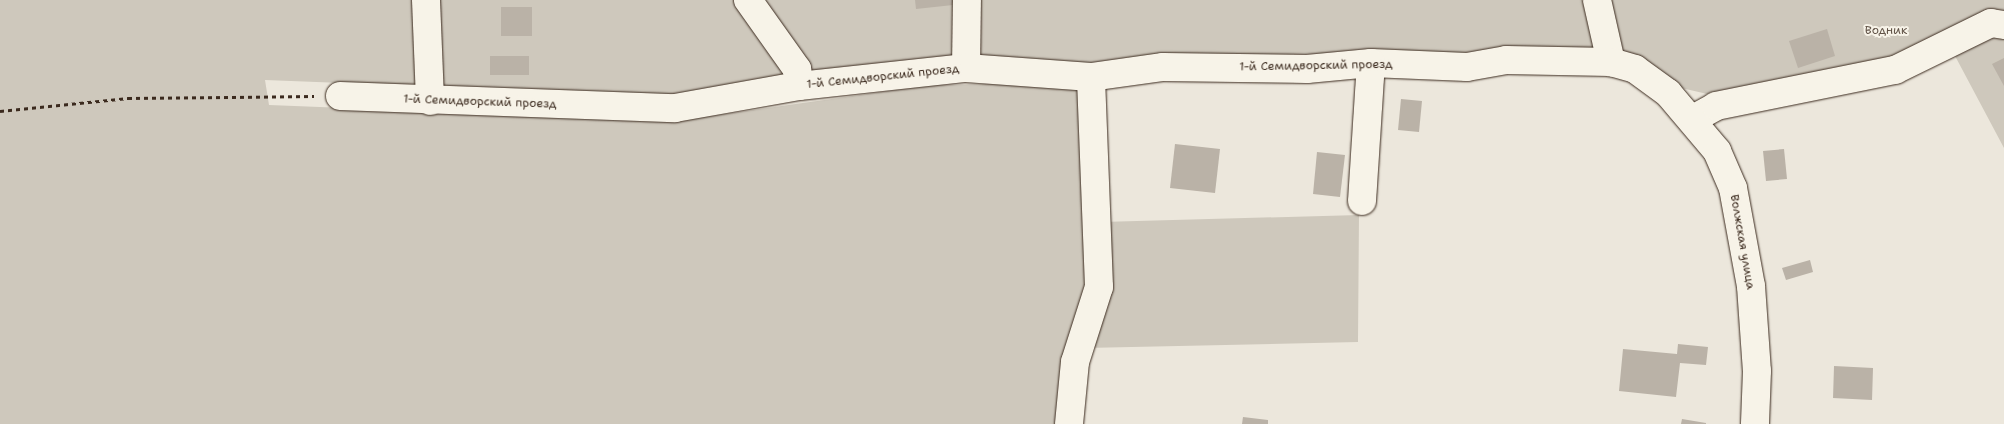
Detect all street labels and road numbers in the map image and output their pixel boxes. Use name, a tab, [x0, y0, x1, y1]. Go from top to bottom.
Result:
street label: 1-й Семидворский проезд	[1239, 57, 1393, 75]
street label: 1-й Семидворский проезд	[806, 62, 960, 92]
street label: 1-й Семидворский проезд	[403, 92, 557, 112]
street label: Волжская улица	[1727, 193, 1757, 291]

